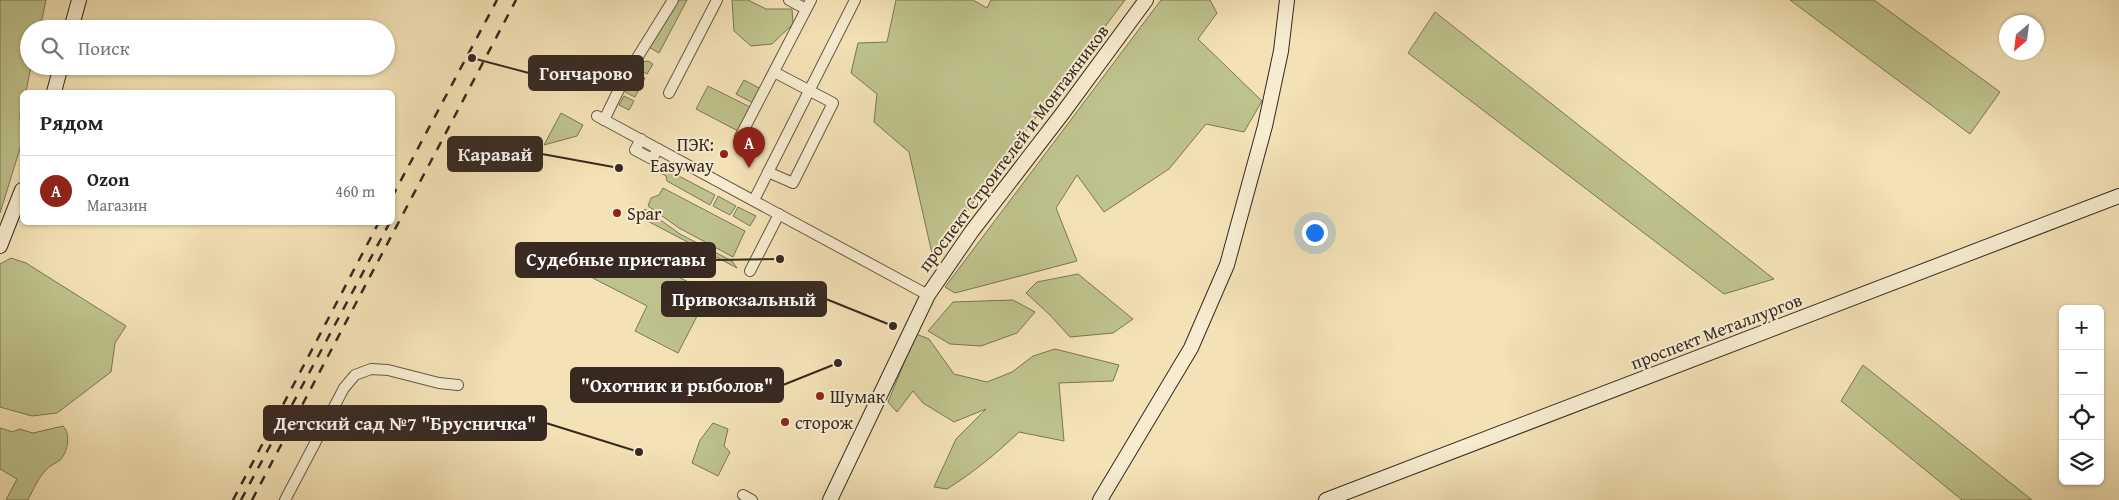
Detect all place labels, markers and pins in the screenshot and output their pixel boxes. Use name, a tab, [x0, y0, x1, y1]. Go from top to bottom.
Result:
callout: Гончарово	[529, 56, 643, 90]
pin: A	[733, 127, 765, 168]
place label: ПЭК: Easyway	[650, 131, 714, 179]
callout: Каравай	[448, 137, 542, 171]
marker: ПЭК: Easyway	[718, 148, 730, 160]
place label: Spar	[627, 200, 662, 227]
marker: Spar	[611, 207, 623, 219]
callout: Судебные приставы	[516, 243, 715, 277]
callout: Привокзальный	[662, 282, 826, 316]
callout: "Охотник и рыболов"	[571, 368, 783, 402]
place label: Шумак	[830, 383, 886, 410]
marker: Шумак	[814, 390, 826, 402]
callout: Детский сад №7 "Брусничка"	[264, 406, 546, 440]
place label: сторож	[795, 409, 854, 436]
marker: сторож	[779, 416, 791, 428]

